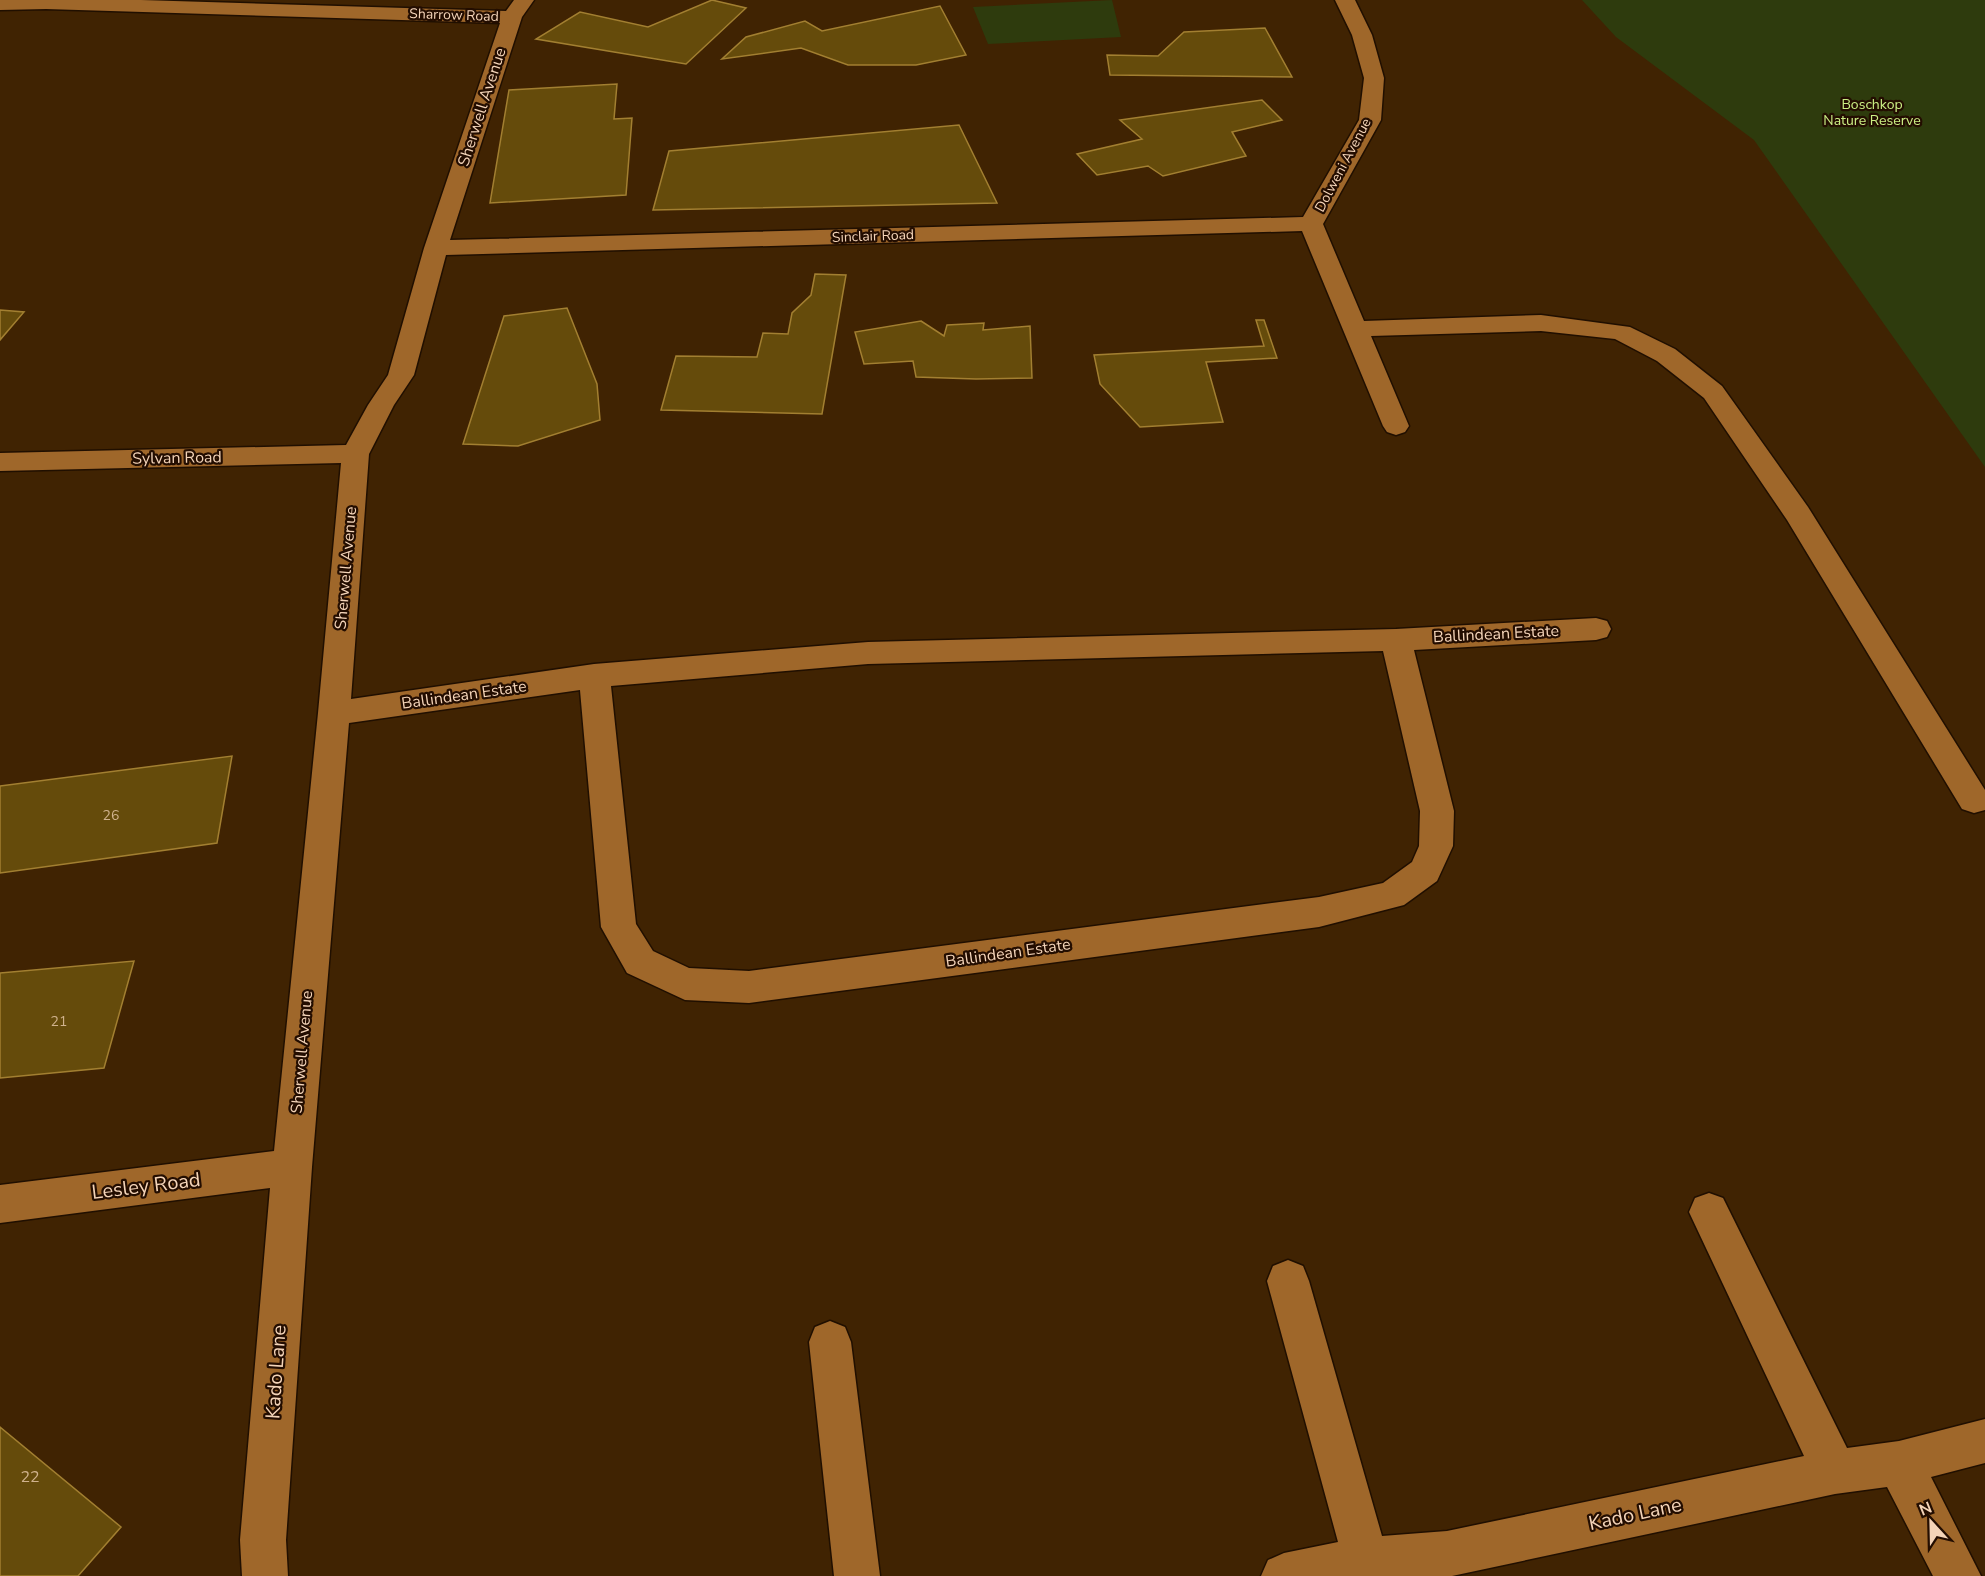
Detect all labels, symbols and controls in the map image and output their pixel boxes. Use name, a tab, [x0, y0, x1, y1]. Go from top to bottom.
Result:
street label: Sharrow Road	[409, 4, 499, 26]
street label: Sherwell Avenue	[452, 45, 512, 169]
park label: Boschkop Nature Reserve	[1823, 95, 1921, 130]
street label: Dolweni Avenue	[1310, 115, 1376, 215]
street label: Sinclair Road	[832, 225, 914, 247]
street label: Sylvan Road	[132, 446, 222, 470]
street label: Sherwell Avenue	[330, 506, 362, 630]
street label: Ballindean Estate	[1432, 620, 1560, 648]
street label: Ballindean Estate	[400, 675, 528, 715]
house number: 26	[103, 806, 119, 825]
street label: Ballindean Estate	[944, 933, 1072, 973]
street label: Sherwell Avenue	[286, 990, 318, 1114]
house number: 21	[51, 1012, 67, 1031]
street label: Lesley Road	[90, 1166, 202, 1206]
street label: Kado Lane	[259, 1324, 293, 1420]
house number: 22	[20, 1466, 40, 1488]
street label: Kado Lane	[1586, 1491, 1684, 1537]
north arrow	[1901, 1492, 1961, 1552]
text: N	[1916, 1497, 1935, 1521]

